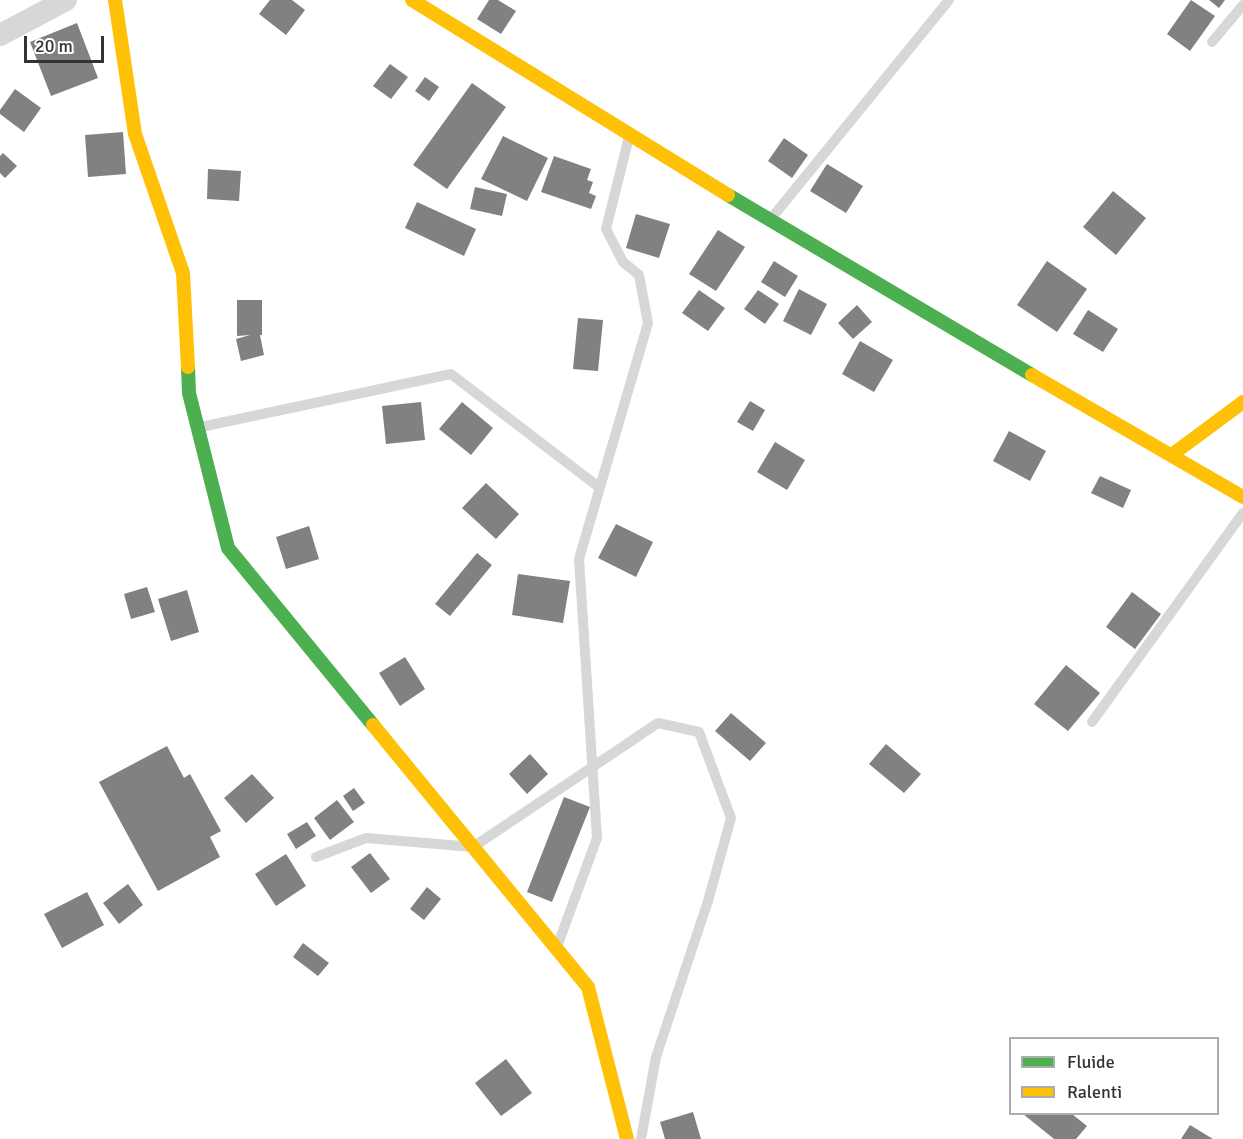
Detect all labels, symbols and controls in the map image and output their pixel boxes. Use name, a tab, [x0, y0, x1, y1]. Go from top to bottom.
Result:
scale bar	[27, 24, 106, 62]
text: 20 m	[35, 35, 73, 57]
legend	[1009, 1037, 1219, 1115]
text: Fluide	[1067, 1051, 1115, 1073]
text: Ralenti	[1067, 1081, 1122, 1103]

